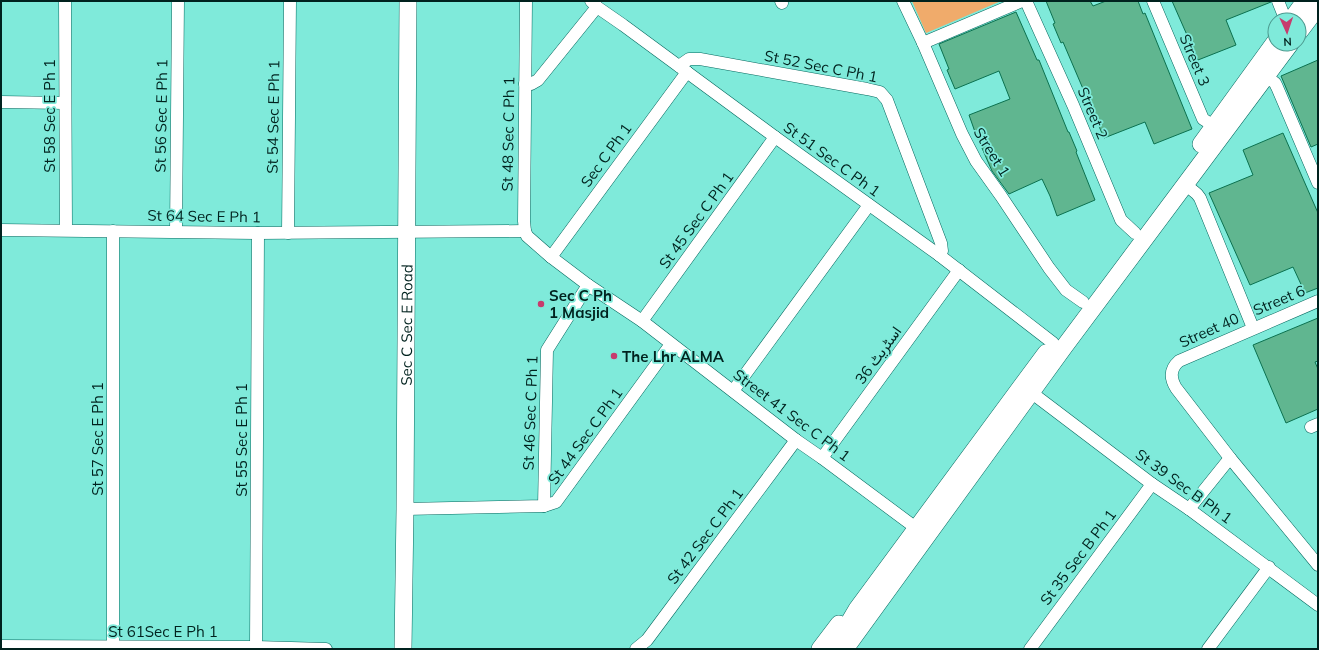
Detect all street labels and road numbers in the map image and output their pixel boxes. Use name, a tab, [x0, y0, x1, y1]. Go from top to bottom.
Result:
street label: Street 3	[1176, 31, 1214, 89]
street label: St 52 Sec C Ph 1	[763, 46, 879, 86]
street label: St 58 Sec E Ph 1	[40, 59, 59, 173]
street label: St 56 Sec E Ph 1	[151, 59, 171, 173]
street label: St 54 Sec E Ph 1	[263, 60, 283, 174]
street label: St 48 Sec C Ph 1	[497, 76, 519, 192]
street label: Street 2	[1074, 84, 1112, 142]
street label: St 51 Sec C Ph 1	[780, 118, 884, 200]
street label: Sec C Ph 1	[576, 119, 636, 191]
street label: Street 1	[970, 124, 1014, 180]
street label: St 45 Sec C Ph 1	[655, 168, 737, 272]
street label: St 64 Sec E Ph 1	[147, 206, 261, 226]
street label: Sec C Sec E Road	[396, 264, 416, 386]
street label: Street 6	[1250, 281, 1308, 319]
street label: Street 40	[1176, 308, 1242, 352]
street label: اسٹریٹ 36	[851, 322, 905, 388]
street label: St 46 Sec C Ph 1	[519, 355, 541, 471]
street label: Street 41 Sec C Ph 1	[730, 365, 854, 465]
street label: St 57 Sec E Ph 1	[88, 382, 107, 496]
street label: St 55 Sec E Ph 1	[232, 383, 251, 497]
street label: St 44 Sec C Ph 1	[544, 384, 626, 488]
street label: St 39 Sec B Ph 1	[1132, 445, 1236, 527]
street label: St 42 Sec C Ph 1	[663, 484, 747, 588]
street label: St 35 Sec B Ph 1	[1036, 505, 1120, 609]
street label: St 61Sec E Ph 1	[108, 622, 218, 641]

